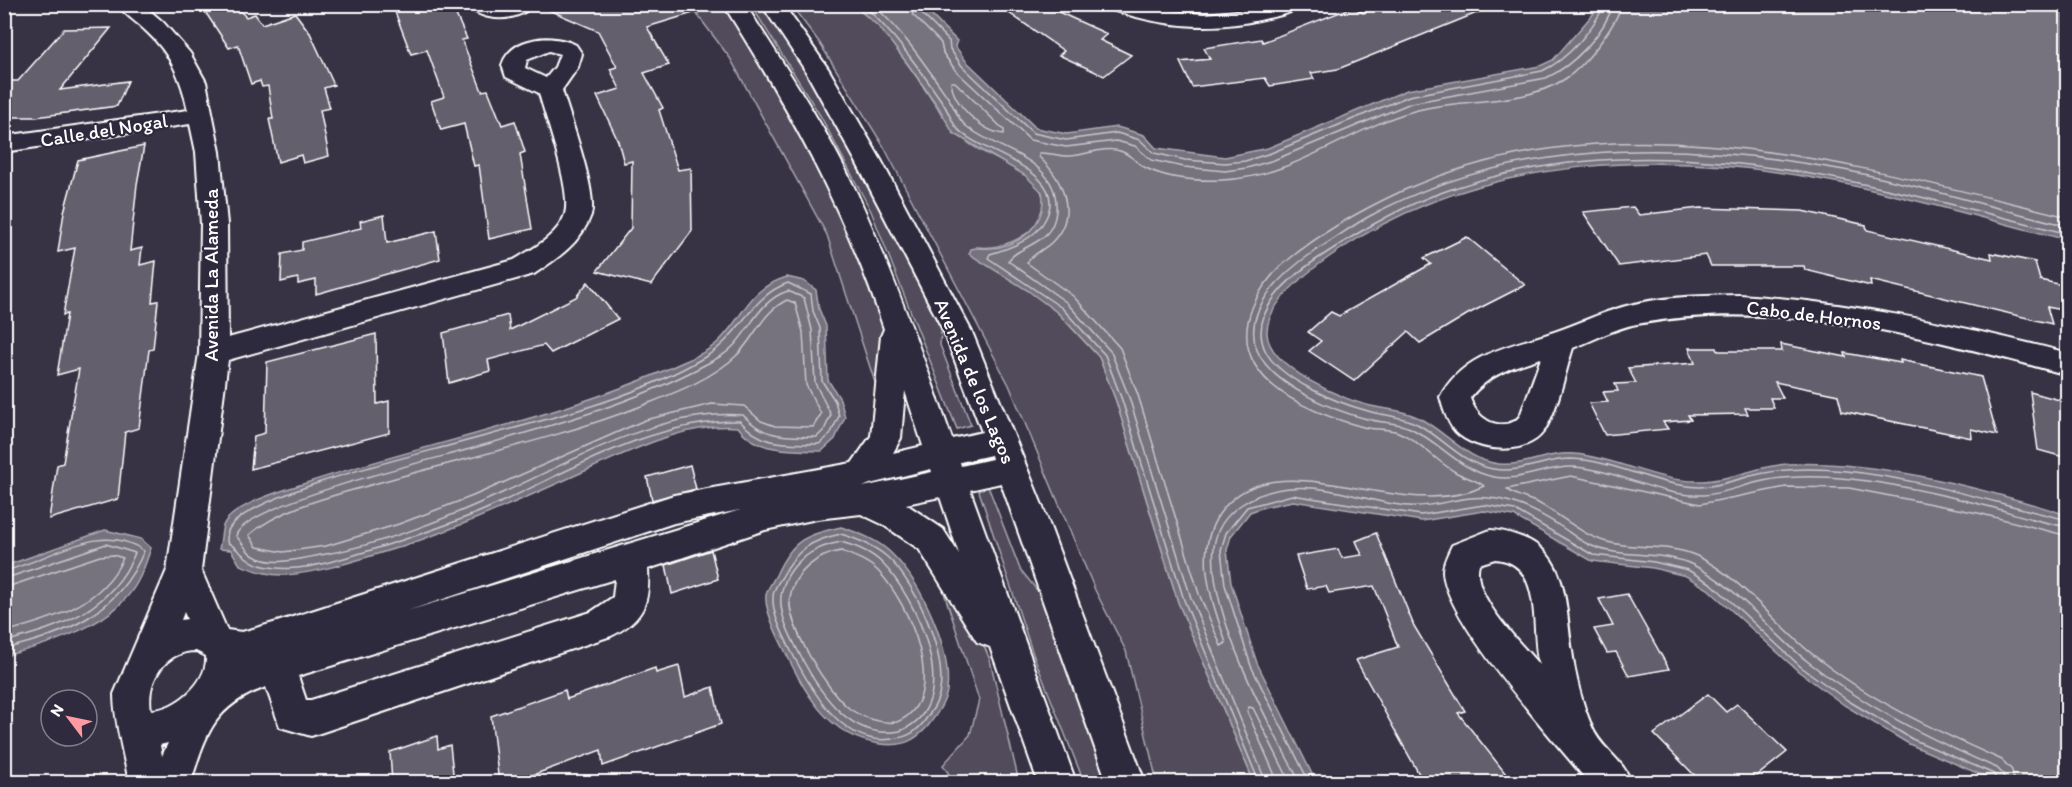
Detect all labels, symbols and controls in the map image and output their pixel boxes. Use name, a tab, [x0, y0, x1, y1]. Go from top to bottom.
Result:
street label: Calle del Nogal	[39, 108, 170, 152]
street label: Avenida La Alameda	[199, 188, 223, 362]
street label: Avenida de los Lagos	[929, 295, 1021, 467]
street label: Cabo de Hornos	[1745, 295, 1883, 335]
north arrow	[39, 688, 99, 748]
text: N	[46, 701, 68, 720]

